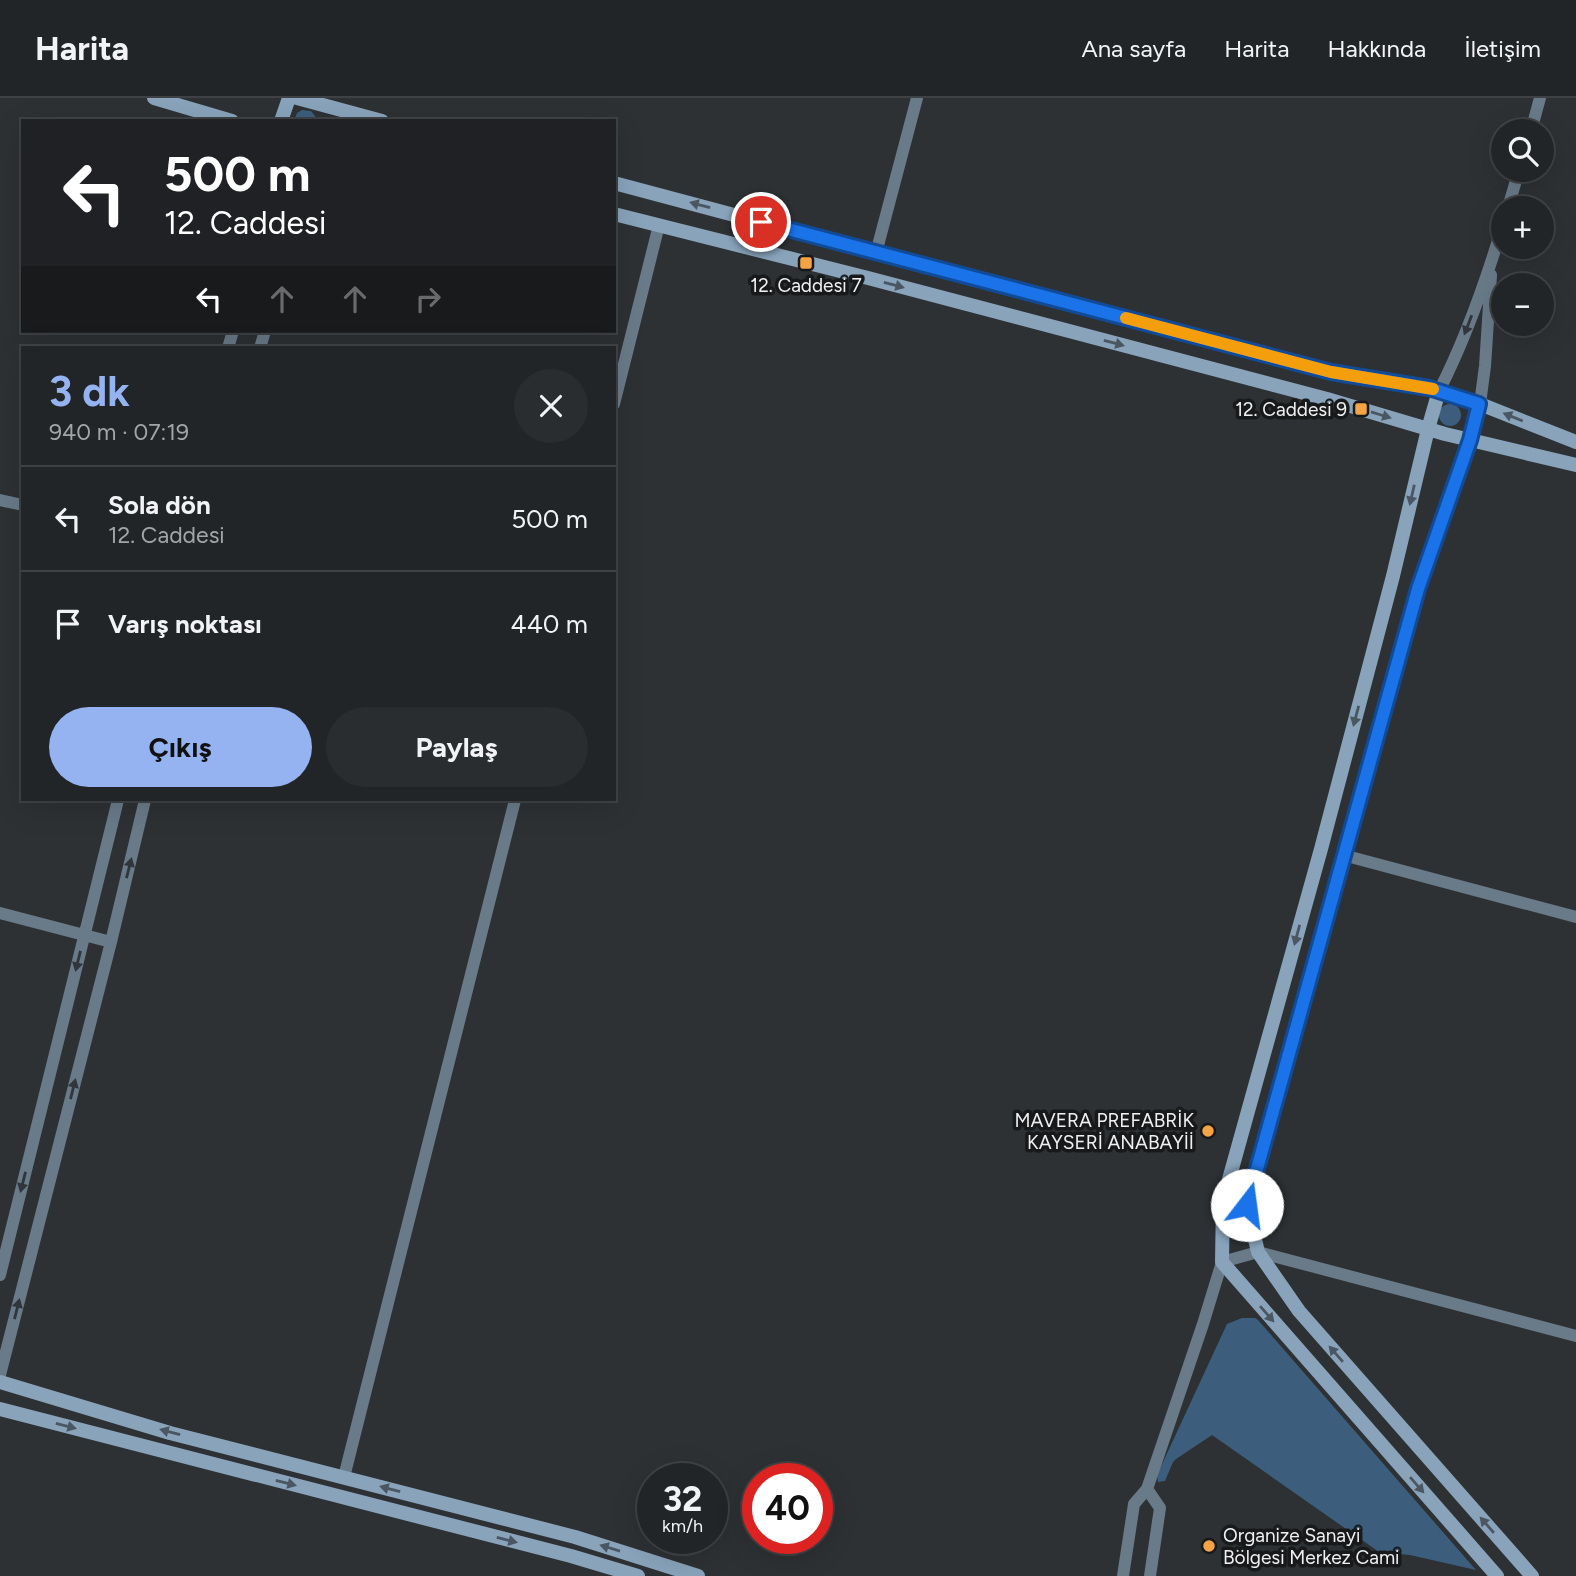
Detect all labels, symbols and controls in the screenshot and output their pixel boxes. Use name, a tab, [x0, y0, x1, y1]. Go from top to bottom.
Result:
text: Harita	[35, 29, 129, 68]
text: Ana sayfa	[1081, 34, 1186, 63]
text: Harita	[1224, 34, 1289, 63]
text: Hakkında	[1327, 34, 1426, 63]
text: İletişim	[1464, 34, 1541, 63]
map controls	[1491, 119, 1554, 336]
button: search	[1491, 119, 1554, 182]
text: 500 m	[164, 144, 310, 203]
icon: left	[49, 147, 140, 238]
pin	[731, 192, 791, 252]
button: +	[1491, 196, 1554, 259]
one-way arrow	[689, 200, 710, 210]
icon: arrive	[742, 203, 780, 241]
text: 12. Caddesi	[164, 204, 326, 242]
marker: 12. Caddesi 7	[798, 255, 814, 271]
button: −	[1491, 273, 1554, 336]
place label: 12. Caddesi 7	[750, 274, 862, 297]
icon: left	[190, 280, 228, 318]
icon: ahead	[263, 280, 301, 318]
icon: ahead	[336, 280, 374, 318]
icon: right	[409, 280, 447, 318]
one-way arrow	[883, 280, 905, 291]
one-way arrow	[1462, 314, 1473, 335]
one-way arrow	[1103, 338, 1125, 349]
text: 3 dk	[49, 366, 130, 417]
button: close	[514, 369, 588, 443]
place label: 12. Caddesi 9	[1235, 398, 1347, 421]
marker: 12. Caddesi 9	[1353, 401, 1369, 417]
one-way arrow	[1371, 410, 1392, 420]
one-way arrow	[1502, 411, 1523, 422]
text: 940 m · 07:19	[49, 418, 189, 446]
one-way arrow	[1406, 484, 1417, 506]
text: Sola dön	[108, 489, 211, 521]
icon: left	[49, 500, 87, 538]
text: 500 m	[511, 503, 588, 535]
text: 12. Caddesi	[108, 521, 225, 549]
icon: arrive	[49, 605, 87, 643]
text: Varış noktası	[108, 608, 262, 640]
text: 440 m	[510, 608, 588, 640]
one-way arrow	[1350, 705, 1361, 727]
button: Çıkış	[49, 707, 312, 787]
button: Paylaş	[326, 707, 588, 787]
one-way arrow	[123, 857, 134, 879]
one-way arrow	[1291, 925, 1301, 946]
one-way arrow	[72, 950, 83, 972]
one-way arrow	[68, 1078, 79, 1100]
place label: MAVERA PREFABRİK KAYSERİ ANABAYİİ	[1014, 1109, 1194, 1154]
marker: MAVERA PREFABRİK KAYSERİ ANABAYİİ	[1200, 1123, 1216, 1139]
position arrow	[1210, 1168, 1284, 1242]
one-way arrow	[17, 1171, 28, 1193]
one-way arrow	[12, 1298, 23, 1320]
one-way arrow	[1259, 1305, 1275, 1323]
one-way arrow	[1329, 1346, 1345, 1363]
one-way arrow	[55, 1421, 77, 1432]
one-way arrow	[159, 1427, 180, 1437]
speed limit sign: 40	[742, 1463, 833, 1554]
one-way arrow	[1409, 1476, 1424, 1493]
one-way arrow	[276, 1478, 298, 1489]
text: 32	[663, 1478, 702, 1520]
one-way arrow	[379, 1483, 401, 1494]
text: km/h	[662, 1515, 703, 1537]
one-way arrow	[1479, 1516, 1495, 1534]
place label: Organize Sanayi Bölgesi Merkez Cami	[1223, 1524, 1400, 1569]
one-way arrow	[496, 1535, 518, 1546]
marker: Organize Sanayi Bölgesi Merkez Cami	[1201, 1538, 1217, 1554]
one-way arrow	[599, 1543, 620, 1553]

